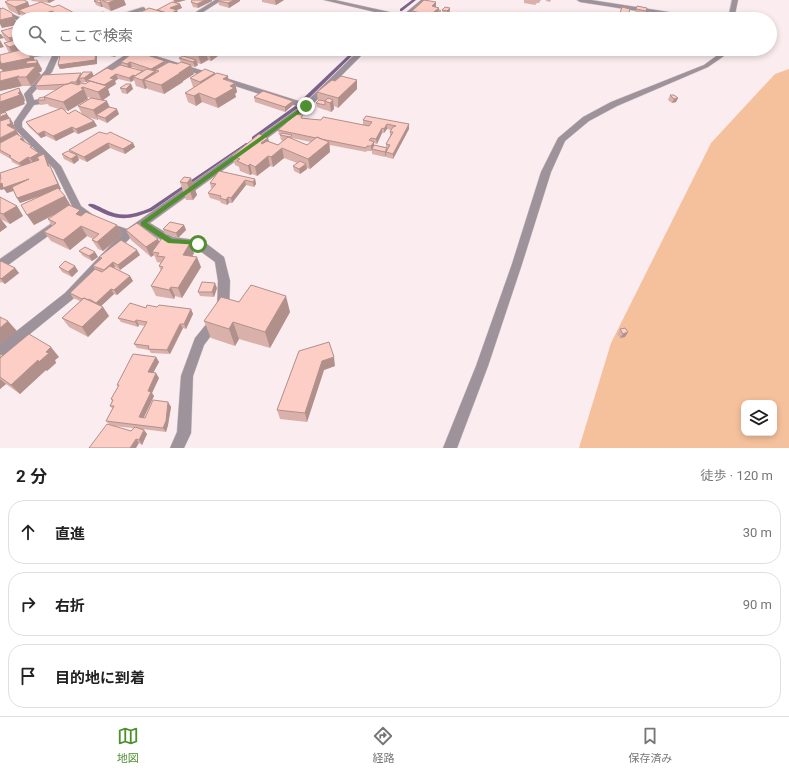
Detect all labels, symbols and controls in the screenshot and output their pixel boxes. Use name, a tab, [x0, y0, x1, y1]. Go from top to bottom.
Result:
search box	[12, 12, 777, 56]
icon: search	[26, 23, 48, 45]
text: ここで検索	[58, 27, 133, 45]
route end	[297, 97, 315, 115]
route start	[189, 235, 207, 253]
map controls	[741, 400, 777, 436]
button: layers	[741, 400, 777, 436]
text: 2 分	[16, 466, 47, 486]
text: 徒歩 · 120 m	[701, 468, 773, 483]
icon: ahead	[17, 521, 39, 543]
text: 直進	[55, 525, 85, 543]
text: 30 m	[743, 525, 772, 540]
icon: right	[17, 593, 39, 615]
text: 右折	[55, 597, 85, 615]
text: 90 m	[743, 597, 772, 612]
icon: arrive	[17, 665, 39, 687]
text: 目的地に到着	[55, 669, 145, 687]
tab: 地図	[117, 725, 139, 765]
tab: 経路	[372, 725, 394, 765]
tab: 保存済み	[628, 725, 672, 765]

